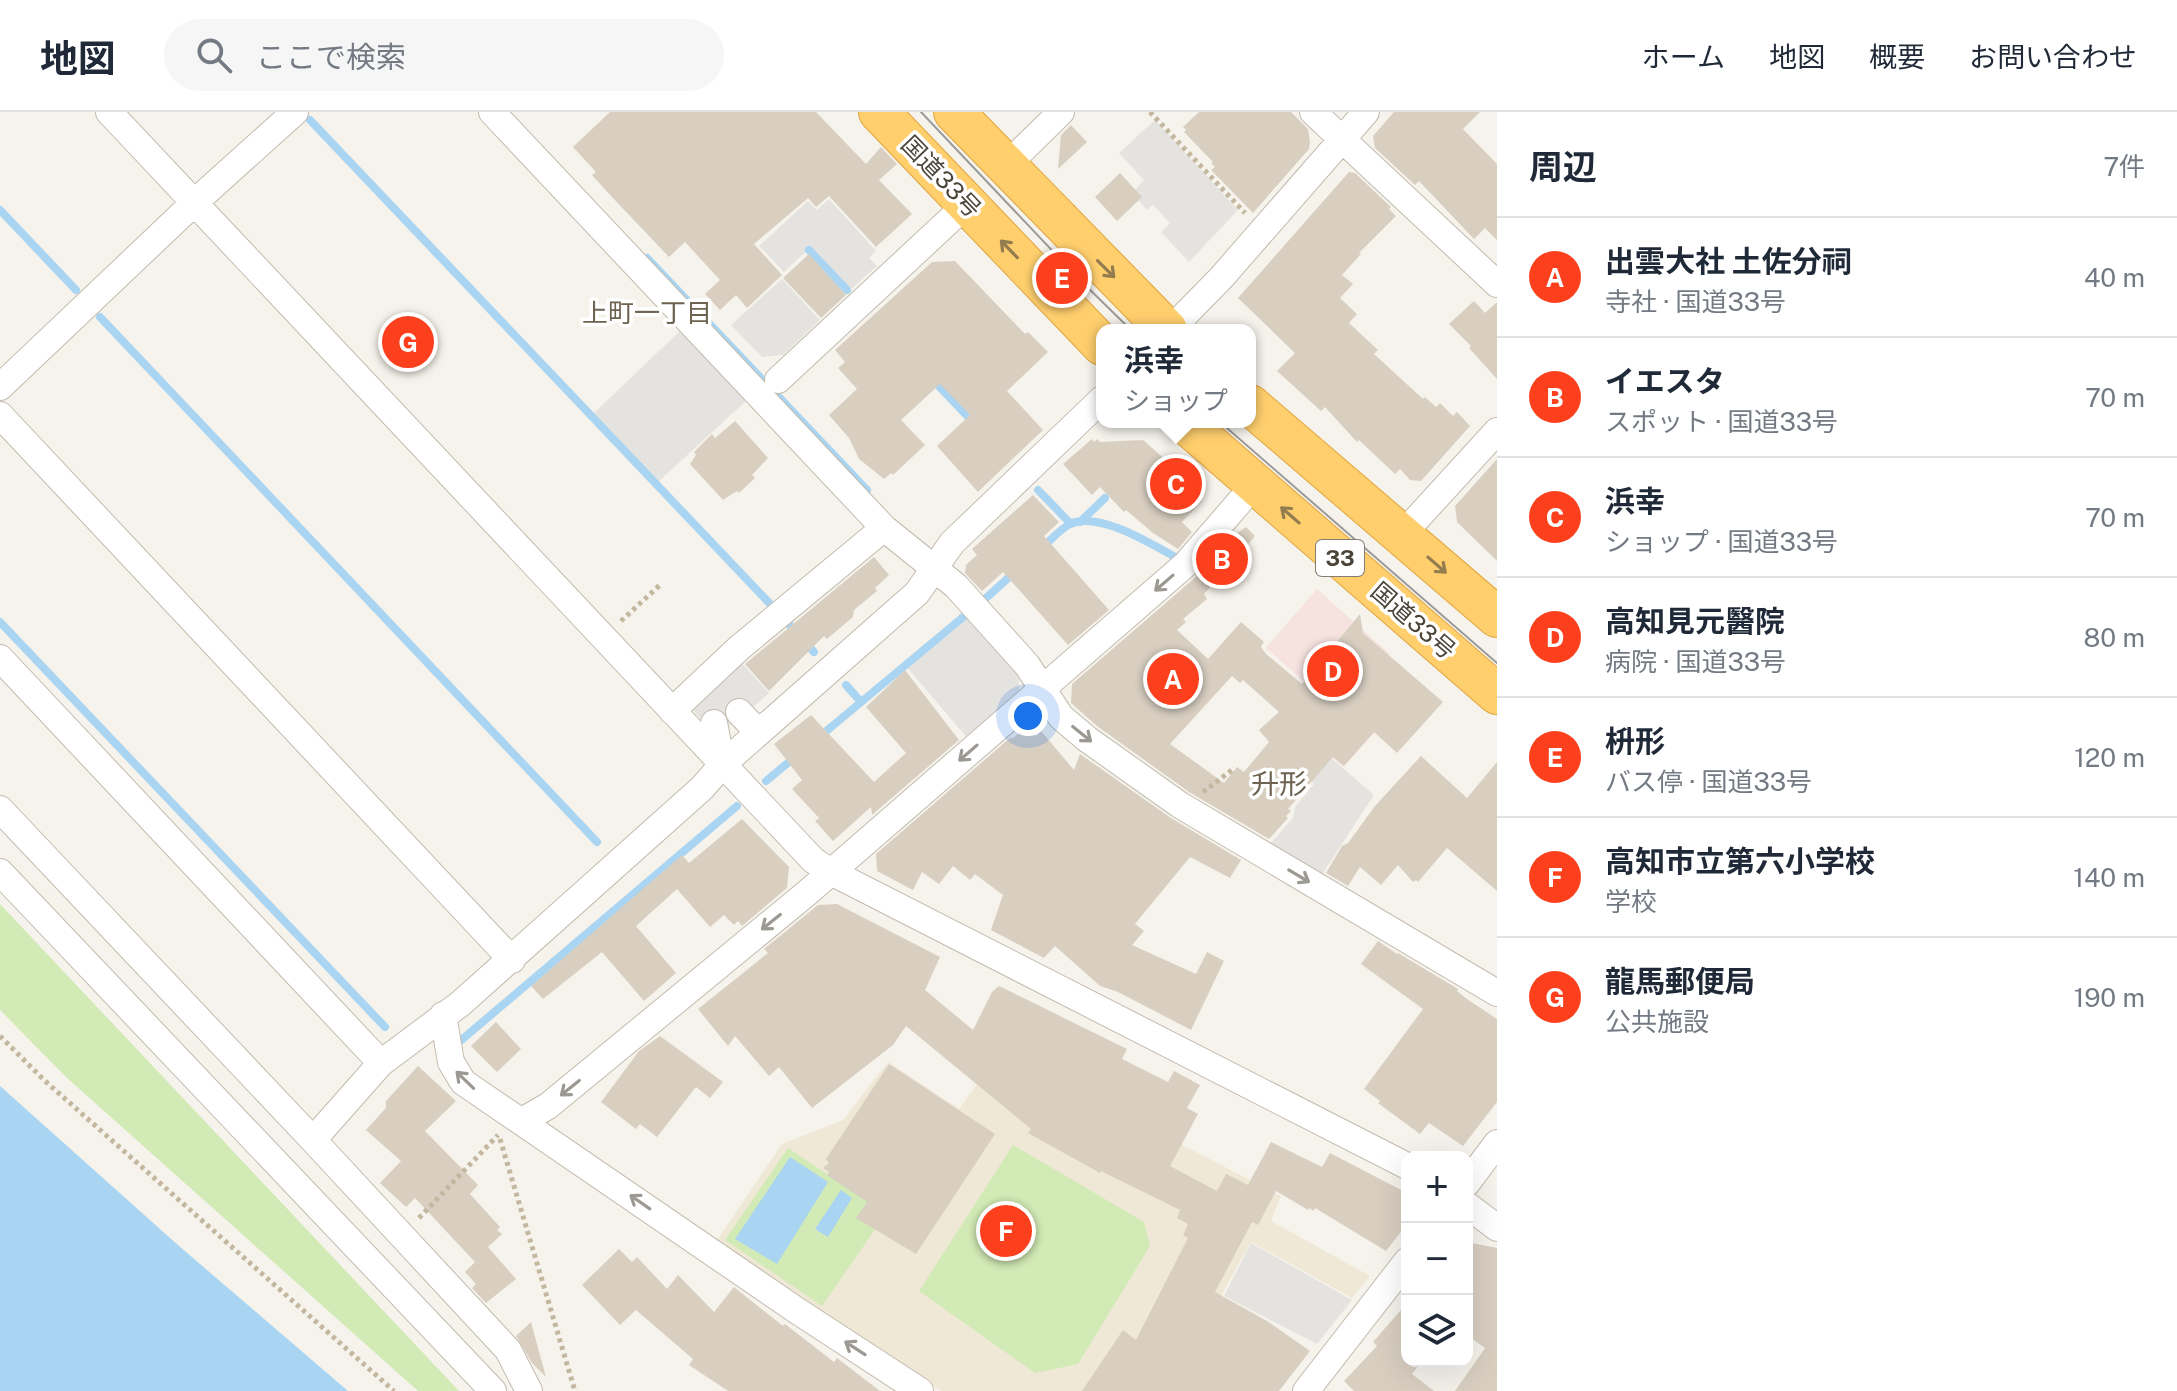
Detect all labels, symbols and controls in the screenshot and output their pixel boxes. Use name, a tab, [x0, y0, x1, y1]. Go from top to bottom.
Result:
search box	[164, 19, 724, 91]
icon: search	[192, 33, 236, 77]
text: 地図	[40, 36, 116, 81]
text: ここで検索	[256, 39, 406, 75]
text: ホーム	[1642, 40, 1725, 73]
text: 地図	[1769, 40, 1825, 73]
text: 概要	[1869, 40, 1925, 73]
text: お問い合わせ	[1969, 40, 2137, 73]
street label: 国道33号	[896, 130, 987, 223]
text: 周辺	[1529, 147, 1597, 187]
text: 7件	[2103, 151, 2145, 182]
one-way arrow	[1001, 239, 1019, 259]
text: 出雲大社 土佐分祠	[1605, 243, 1852, 279]
pin: E	[1036, 248, 1088, 308]
one-way arrow	[1096, 259, 1115, 278]
text: A	[1546, 262, 1564, 293]
text: 40 m	[2084, 262, 2145, 293]
text: 寺社 · 国道33号	[1605, 286, 1786, 317]
district label: 上町一丁目	[582, 297, 712, 328]
pin: G	[382, 312, 434, 372]
popup	[1096, 324, 1256, 428]
text: 浜幸	[1124, 342, 1184, 378]
text: イエスタ	[1605, 363, 1725, 399]
text: B	[1546, 382, 1564, 413]
text: 70 m	[2085, 382, 2145, 413]
text: ショップ	[1124, 385, 1228, 416]
text: スポット · 国道33号	[1605, 406, 1838, 437]
pin: C	[1150, 454, 1202, 514]
text: 浜幸	[1605, 483, 1665, 519]
text: C	[1546, 502, 1564, 533]
text: 70 m	[2085, 502, 2145, 533]
one-way arrow	[1280, 506, 1301, 524]
text: ショップ · 国道33号	[1605, 526, 1838, 557]
pin: B	[1196, 529, 1248, 589]
road number: 33	[1316, 540, 1364, 576]
one-way arrow	[1426, 556, 1446, 574]
one-way arrow	[1155, 574, 1175, 592]
street label: 国道33号	[1366, 576, 1461, 664]
text: 高知見元醫院	[1605, 603, 1785, 639]
text: D	[1546, 622, 1564, 653]
text: 80 m	[2084, 622, 2145, 653]
pin: D	[1307, 641, 1359, 701]
text: 病院 · 国道33号	[1605, 646, 1786, 677]
pin: A	[1147, 649, 1199, 709]
your location	[1008, 696, 1048, 736]
text: 枡形	[1605, 723, 1665, 759]
one-way arrow	[1071, 725, 1092, 743]
text: E	[1547, 742, 1563, 773]
text: 120 m	[2074, 742, 2145, 773]
one-way arrow	[959, 744, 979, 762]
text: バス停 · 国道33号	[1605, 766, 1812, 797]
district label: 升形	[1251, 767, 1307, 800]
text: 高知市立第六小学校	[1605, 843, 1875, 879]
text: F	[1547, 862, 1563, 893]
text: 140 m	[2073, 862, 2145, 893]
one-way arrow	[1287, 868, 1310, 884]
text: 学校	[1605, 886, 1657, 917]
one-way arrow	[760, 913, 781, 931]
text: 龍馬郵便局	[1605, 963, 1755, 999]
text: G	[1545, 982, 1565, 1013]
text: 190 m	[2074, 982, 2145, 1013]
text: 公共施設	[1605, 1006, 1709, 1037]
one-way arrow	[455, 1070, 475, 1090]
one-way arrow	[560, 1079, 581, 1096]
map controls	[1401, 1151, 1473, 1367]
button: +	[1401, 1151, 1473, 1223]
one-way arrow	[629, 1194, 651, 1210]
pin: F	[980, 1201, 1032, 1261]
button: −	[1401, 1223, 1473, 1295]
button: layers	[1401, 1295, 1473, 1367]
one-way arrow	[844, 1340, 866, 1357]

